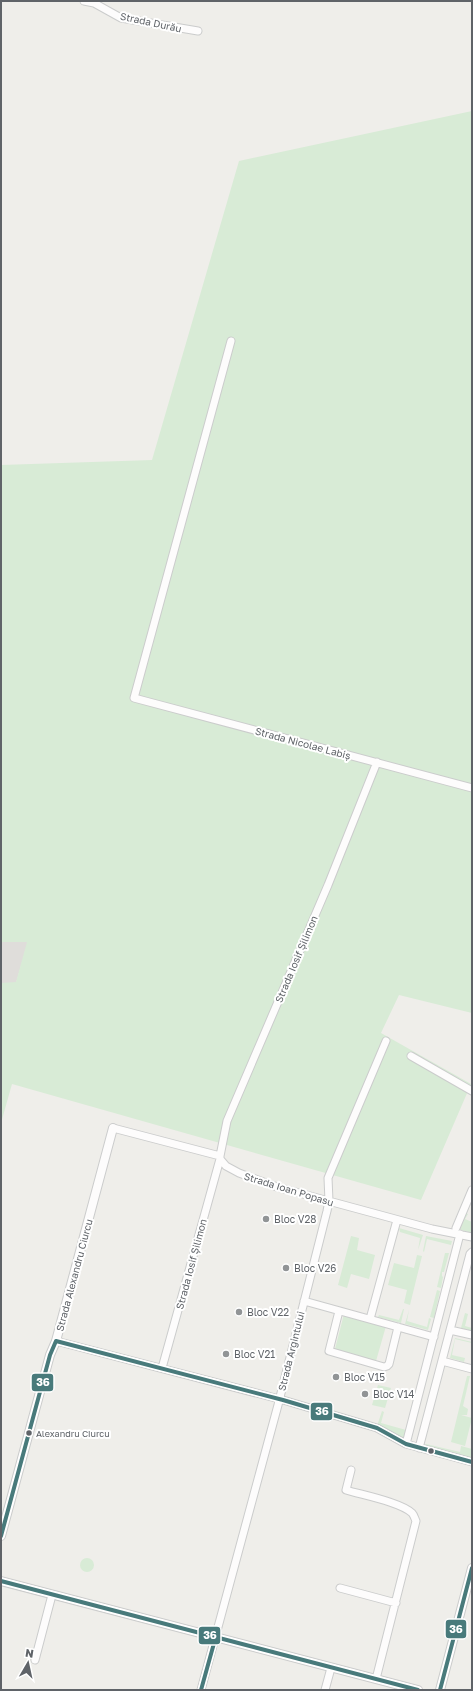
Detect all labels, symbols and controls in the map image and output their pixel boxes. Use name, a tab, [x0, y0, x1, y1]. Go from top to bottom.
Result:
street label: Strada Durău	[119, 10, 183, 34]
street label: Strada Nicolae Labiș	[254, 724, 352, 762]
street label: Strada Iosif Șilimon	[272, 914, 321, 1005]
street label: Strada Ioan Popasu	[243, 1170, 335, 1208]
place label: Bloc V28	[274, 1213, 316, 1225]
marker: Bloc V28	[261, 1214, 271, 1224]
street label: Strada Iosif Șilimon	[173, 1217, 210, 1311]
street label: Strada Alexandru Ciurcu	[53, 1218, 95, 1332]
place label: Bloc V26	[294, 1262, 336, 1274]
marker: Bloc V26	[281, 1263, 291, 1273]
place label: Bloc V22	[247, 1306, 289, 1318]
marker: Bloc V22	[234, 1307, 244, 1317]
street label: Strada Argintului	[275, 1310, 307, 1392]
place label: Bloc V21	[234, 1348, 275, 1360]
marker: Bloc V21	[221, 1349, 231, 1359]
place label: Bloc V15	[344, 1371, 385, 1383]
marker: Bloc V15	[331, 1372, 341, 1382]
line badge: 36	[31, 1373, 54, 1392]
text: 36	[36, 1375, 50, 1388]
place label: Bloc V14	[373, 1388, 414, 1400]
marker: Bloc V14	[360, 1389, 370, 1399]
line badge: 36	[310, 1402, 333, 1421]
text: 36	[315, 1404, 329, 1417]
marker: Alexandru Ciurcu	[24, 1428, 34, 1438]
place label: Alexandru Ciurcu	[36, 1428, 110, 1439]
unlabelled marker	[426, 1446, 436, 1456]
line badge: 36	[445, 1619, 467, 1639]
text: 36	[449, 1622, 463, 1635]
line badge: 36	[198, 1626, 221, 1645]
text: 36	[203, 1628, 217, 1641]
north arrow	[8, 1643, 48, 1683]
text: N	[24, 1646, 35, 1660]

